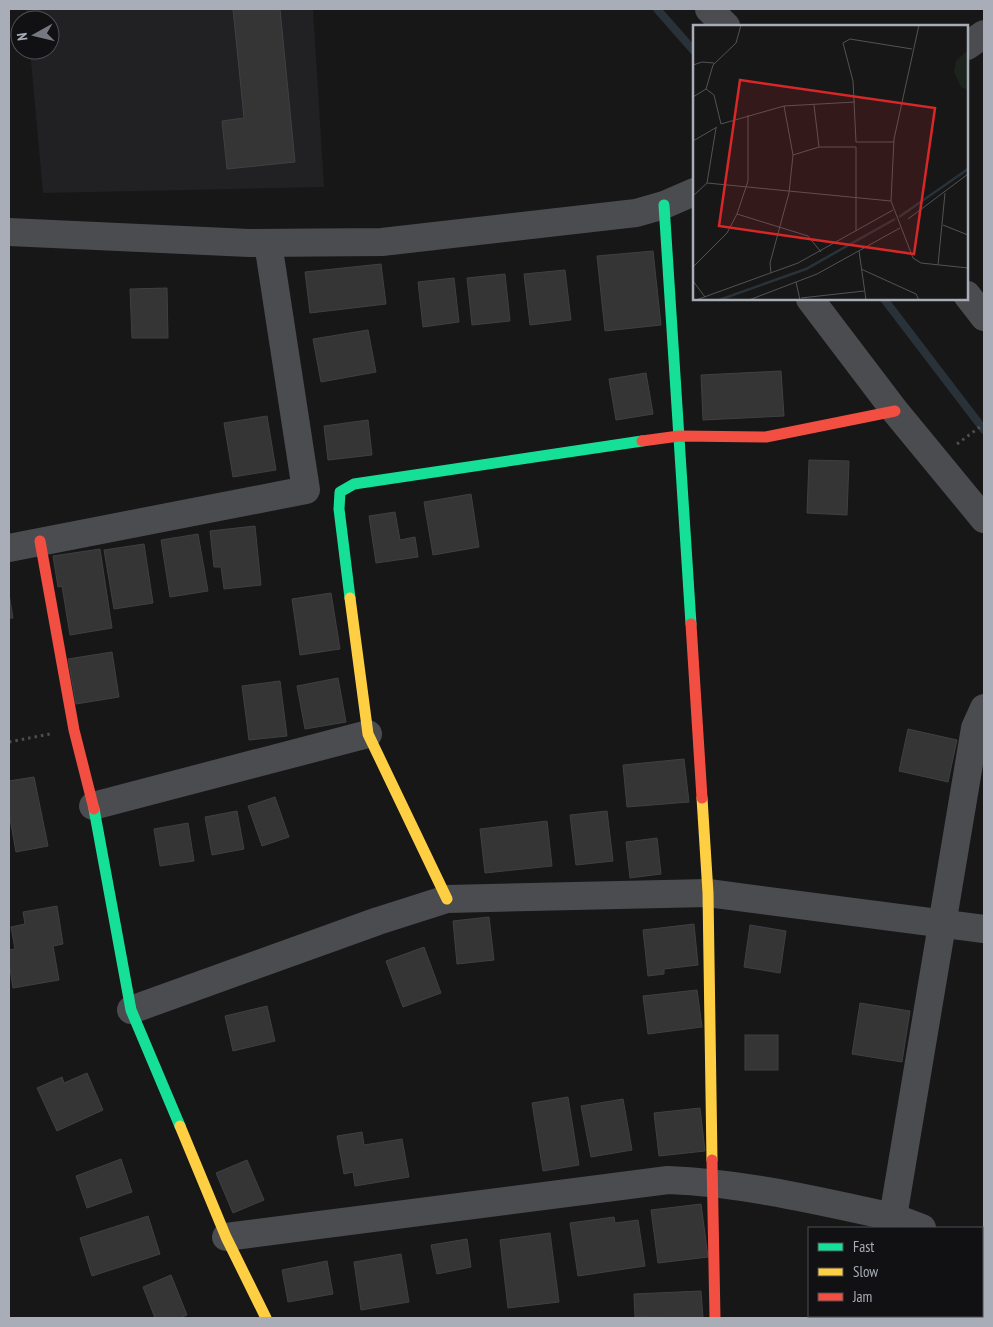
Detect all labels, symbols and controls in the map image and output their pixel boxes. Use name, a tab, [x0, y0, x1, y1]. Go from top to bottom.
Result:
north arrow	[10, 10, 60, 60]
inset map	[693, 25, 968, 300]
text: N	[13, 32, 32, 42]
legend	[808, 1227, 983, 1317]
text: Fast	[853, 1237, 874, 1256]
text: Slow	[853, 1262, 878, 1281]
text: Jam	[852, 1287, 872, 1306]

